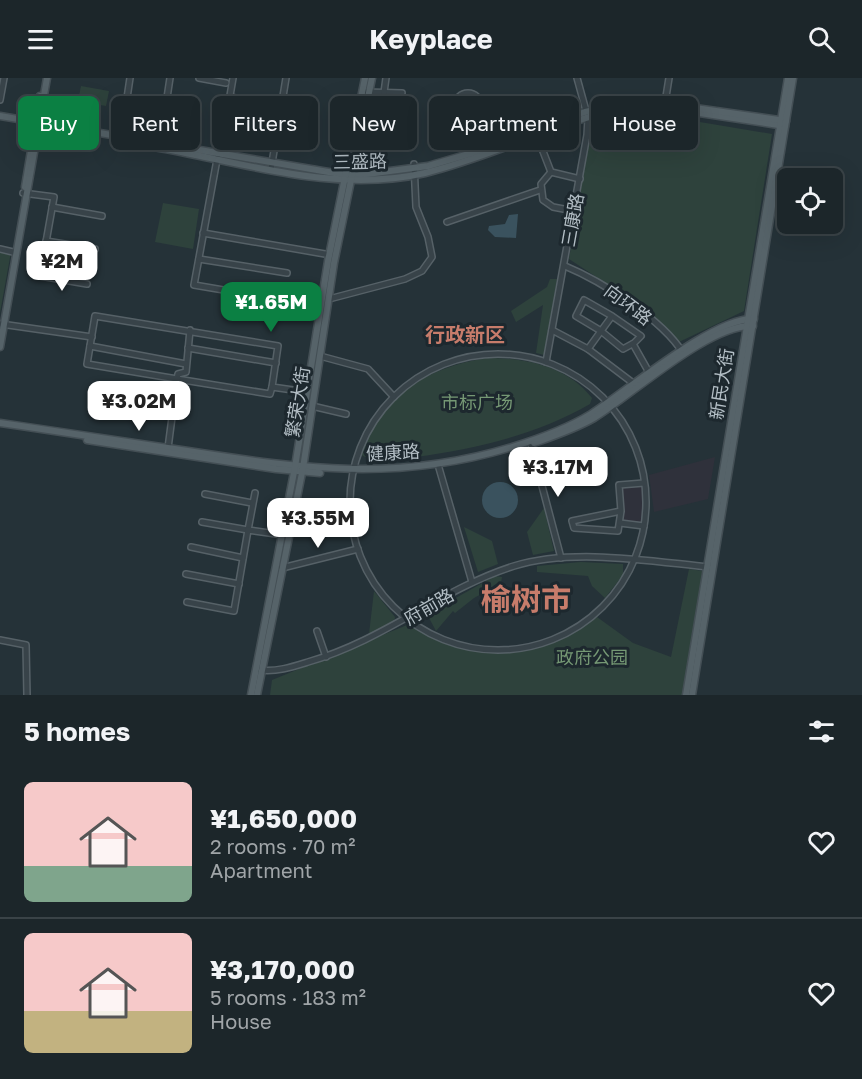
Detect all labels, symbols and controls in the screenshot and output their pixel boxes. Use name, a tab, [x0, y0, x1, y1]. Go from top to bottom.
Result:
icon: menu	[24, 23, 57, 56]
text: Keyplace	[369, 23, 493, 55]
icon: search	[805, 23, 838, 56]
chip: Buy	[18, 96, 99, 150]
chip: Rent	[111, 96, 200, 150]
chip: Filters	[212, 96, 318, 150]
chip: New	[330, 96, 417, 150]
chip: Apartment	[429, 96, 579, 150]
chip: House	[591, 96, 698, 150]
street label: 三盛路	[333, 150, 387, 172]
map controls	[777, 168, 843, 234]
button: locate	[777, 168, 843, 234]
street label: 三康路	[556, 191, 588, 248]
pin: ¥2M	[33, 241, 91, 292]
text: ¥2M	[40, 248, 84, 272]
street label: 向环路	[600, 279, 657, 329]
pin: ¥1.65M	[222, 282, 320, 333]
text: ¥1.65M	[235, 289, 307, 313]
district label: 行政新区	[425, 322, 505, 346]
street label: 新民大街	[705, 347, 738, 421]
street label: 繁荣大街	[281, 365, 314, 439]
pin: ¥3.02M	[90, 381, 188, 432]
text: ¥3.02M	[102, 388, 176, 412]
park label: 市标广场	[441, 391, 513, 413]
street label: 健康路	[365, 440, 420, 464]
pin: ¥3.17M	[509, 447, 607, 498]
text: ¥3.17M	[523, 454, 593, 478]
pin: ¥3.55M	[269, 498, 367, 549]
text: ¥3.55M	[281, 505, 355, 529]
district label: 榆树市	[481, 581, 571, 617]
street label: 府前路	[400, 583, 457, 629]
park label: 政府公园	[556, 646, 628, 668]
icon: filters	[805, 715, 838, 748]
text: 5 homes	[24, 716, 130, 747]
text: ¥1,650,000	[210, 803, 357, 834]
icon: home	[72, 806, 144, 878]
icon: heart	[805, 826, 838, 859]
text: 2 rooms · 70 m²	[210, 834, 355, 858]
text: Apartment	[210, 858, 313, 882]
text: ¥3,170,000	[210, 954, 355, 985]
icon: home	[72, 957, 144, 1029]
icon: heart	[805, 977, 838, 1010]
text: 5 rooms · 183 m²	[210, 985, 366, 1009]
text: House	[210, 1009, 272, 1033]

